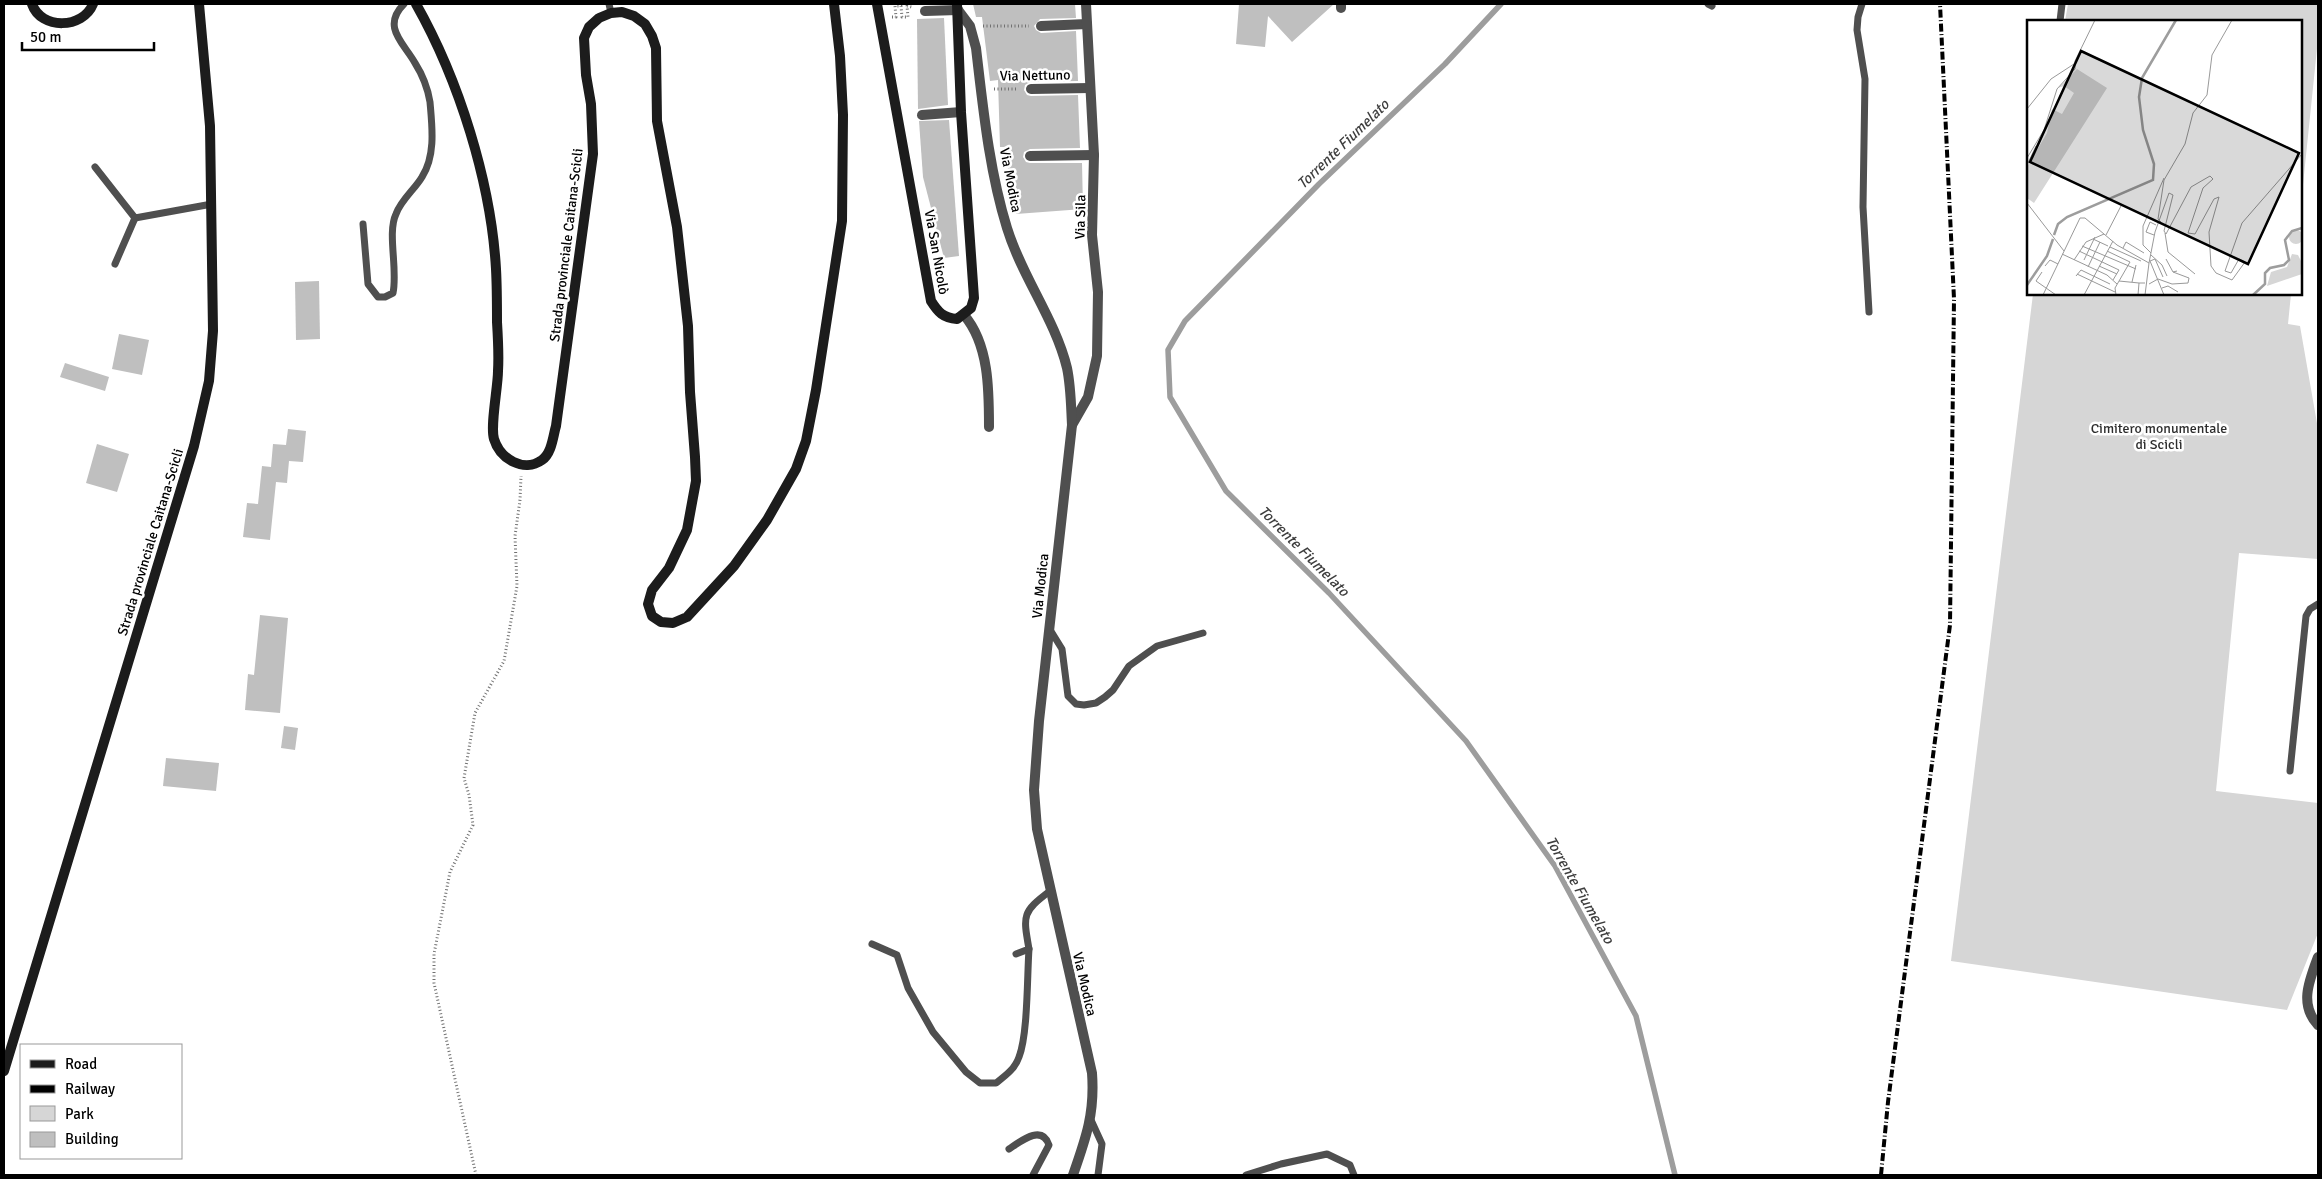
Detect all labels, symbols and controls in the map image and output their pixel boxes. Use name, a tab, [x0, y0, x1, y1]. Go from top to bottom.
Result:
scale bar	[22, 20, 155, 52]
inset map	[2027, 20, 2302, 295]
text: 50 m	[30, 28, 61, 46]
street label: Via Nettuno	[999, 66, 1071, 85]
water label: Torrente Fiumelato	[1293, 95, 1394, 192]
street label: Via Modica	[996, 146, 1025, 214]
street label: Strada provinciale Caitana-Scicli	[546, 147, 587, 343]
street label: Via Sila	[1072, 194, 1089, 240]
street label: Via San Nicolò	[921, 208, 952, 296]
park label: Cimitero monumentale di Scicli	[2091, 420, 2227, 453]
street label: Strada provinciale Caitana-Scicli	[114, 447, 187, 638]
water label: Torrente Fiumelato	[1255, 502, 1354, 601]
street label: Via Modica	[1029, 553, 1052, 619]
water label: Torrente Fiumelato	[1542, 833, 1619, 948]
street label: Via Modica	[1069, 950, 1100, 1018]
legend	[20, 1044, 182, 1159]
text: Road	[65, 1055, 97, 1073]
text: Railway	[65, 1080, 115, 1098]
text: Park	[65, 1105, 94, 1123]
text: Building	[65, 1130, 119, 1148]

